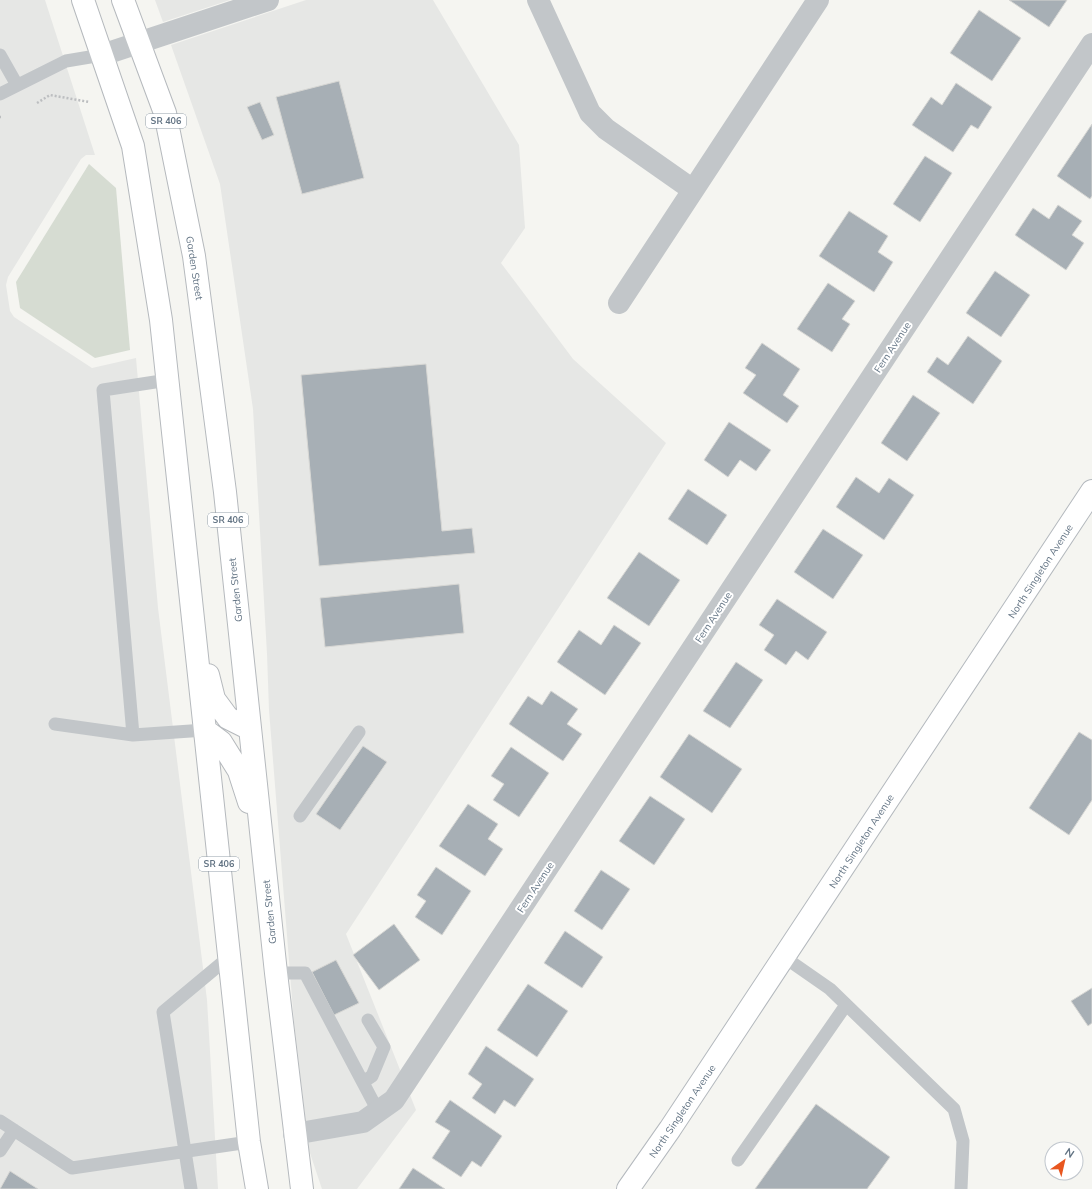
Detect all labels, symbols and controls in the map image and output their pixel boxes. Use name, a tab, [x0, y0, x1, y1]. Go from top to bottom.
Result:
road number: SR 406	[146, 114, 186, 128]
street label: Garden Street	[183, 235, 206, 301]
street label: Fern Avenue	[871, 319, 914, 375]
road number: SR 406	[208, 513, 248, 527]
street label: North Singleton Avenue	[1005, 522, 1076, 621]
street label: Garden Street	[226, 557, 245, 623]
street label: Fern Avenue	[692, 589, 735, 645]
street label: North Singleton Avenue	[826, 792, 897, 891]
road number: SR 406	[199, 857, 239, 871]
street label: Fern Avenue	[514, 859, 557, 915]
street label: Garden Street	[260, 879, 279, 945]
street label: North Singleton Avenue	[646, 1062, 719, 1160]
north arrow	[1044, 1141, 1084, 1181]
text: N	[1062, 1145, 1077, 1161]

